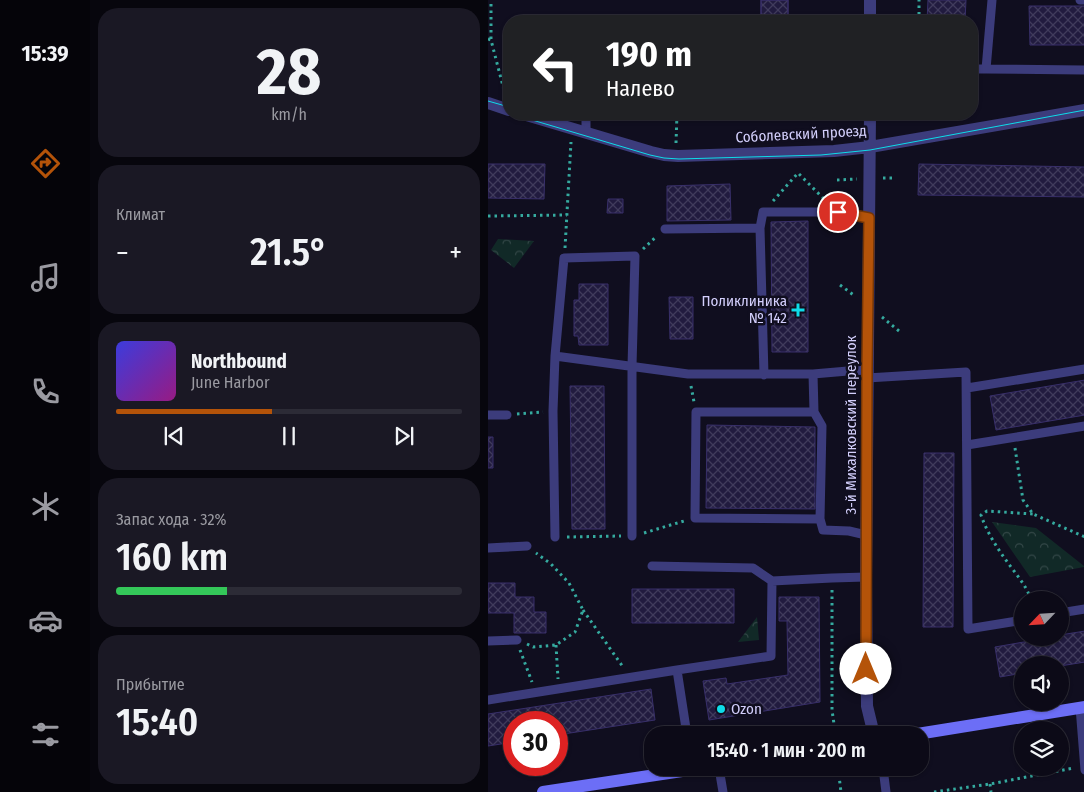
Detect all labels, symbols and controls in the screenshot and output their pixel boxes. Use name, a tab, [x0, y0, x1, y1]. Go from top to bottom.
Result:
text: 28	[257, 33, 321, 111]
text: 190 m	[606, 33, 692, 75]
icon: left	[523, 35, 588, 100]
text: 15:39	[21, 40, 69, 67]
text: Налево	[606, 75, 675, 102]
text: km/h	[271, 105, 307, 124]
street label: Соболевский проезд	[735, 122, 867, 146]
icon: directions	[28, 146, 63, 181]
pin	[817, 191, 859, 233]
icon: arrive	[824, 198, 852, 226]
text: Климат	[116, 205, 165, 224]
text: 21.5°	[250, 229, 328, 275]
text: −	[116, 236, 129, 269]
text: +	[449, 236, 462, 269]
icon: music	[28, 260, 63, 295]
place label: Поликлиника № 142	[701, 292, 787, 327]
marker: Поликлиника № 142	[791, 303, 805, 317]
street label: 3-й Михалковский переулок	[842, 335, 860, 515]
text: Northbound	[191, 350, 287, 373]
text: June Harbor	[191, 373, 269, 392]
icon: phone	[28, 374, 63, 409]
icon: previous	[160, 422, 188, 450]
icon: pause	[275, 422, 303, 450]
icon: next	[390, 422, 418, 450]
icon: climate	[28, 489, 63, 524]
text: Запас хода · 32%	[116, 510, 226, 529]
text: 160 km	[116, 534, 228, 580]
north arrow	[1014, 591, 1069, 646]
map controls	[1014, 591, 1069, 776]
icon: car	[28, 603, 63, 638]
position arrow	[839, 642, 891, 694]
button: sound	[1014, 656, 1069, 711]
text: Прибытие	[116, 675, 185, 694]
text: 15:40	[116, 699, 198, 745]
place label: Ozon	[731, 700, 762, 718]
marker: Ozon	[715, 703, 727, 715]
speed limit sign: 30	[503, 711, 568, 776]
icon: filters	[28, 717, 63, 752]
button: layers	[1014, 721, 1069, 776]
text: 15:40 · 1 мин · 200 m	[708, 739, 865, 762]

